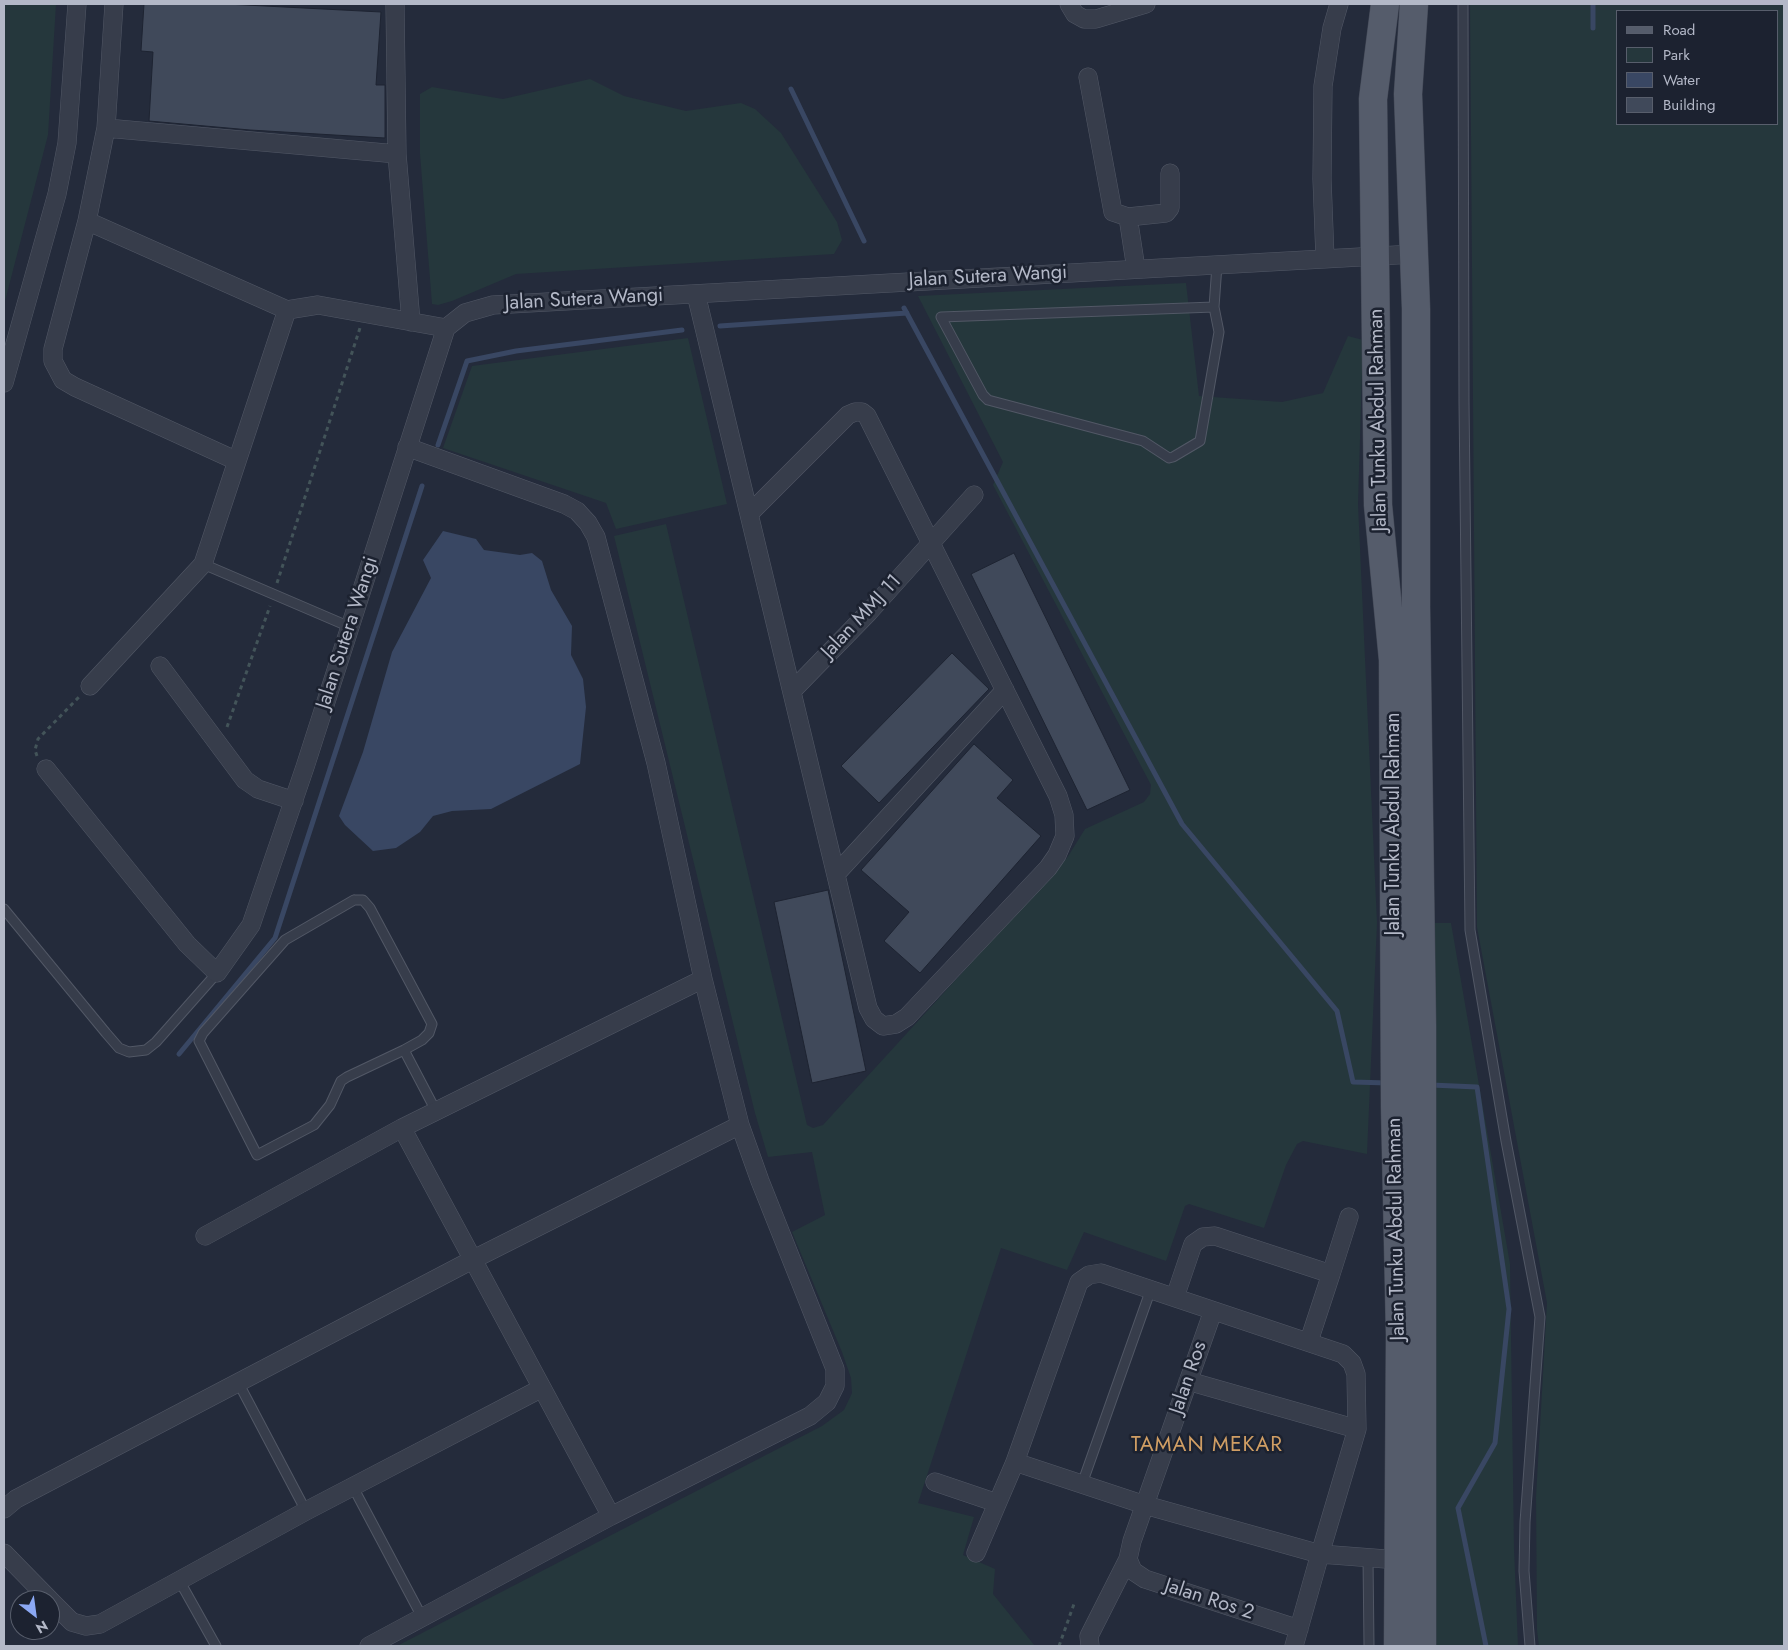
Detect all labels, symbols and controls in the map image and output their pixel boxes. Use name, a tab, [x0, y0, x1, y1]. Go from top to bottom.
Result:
legend	[1616, 10, 1778, 125]
text: Road	[1663, 19, 1695, 41]
text: Park	[1663, 44, 1690, 66]
text: Water	[1663, 69, 1700, 91]
text: Building	[1663, 94, 1715, 116]
street label: Jalan Sutera Wangi	[908, 261, 1068, 293]
street label: Jalan Sutera Wangi	[504, 284, 664, 316]
street label: Jalan Tunku Abdul Rahman	[1365, 308, 1393, 532]
street label: Jalan Sutera Wangi	[312, 554, 384, 712]
street label: Jalan MMJ 11	[817, 570, 907, 664]
street label: Jalan Tunku Abdul Rahman	[1382, 712, 1406, 936]
street label: Jalan Tunku Abdul Rahman	[1383, 1117, 1411, 1341]
street label: Jalan Ros	[1165, 1338, 1213, 1418]
district label: TAMAN MEKAR	[1130, 1433, 1284, 1459]
street label: Jalan Ros 2	[1161, 1574, 1257, 1626]
north arrow	[10, 1590, 60, 1640]
text: N	[32, 1616, 52, 1639]

